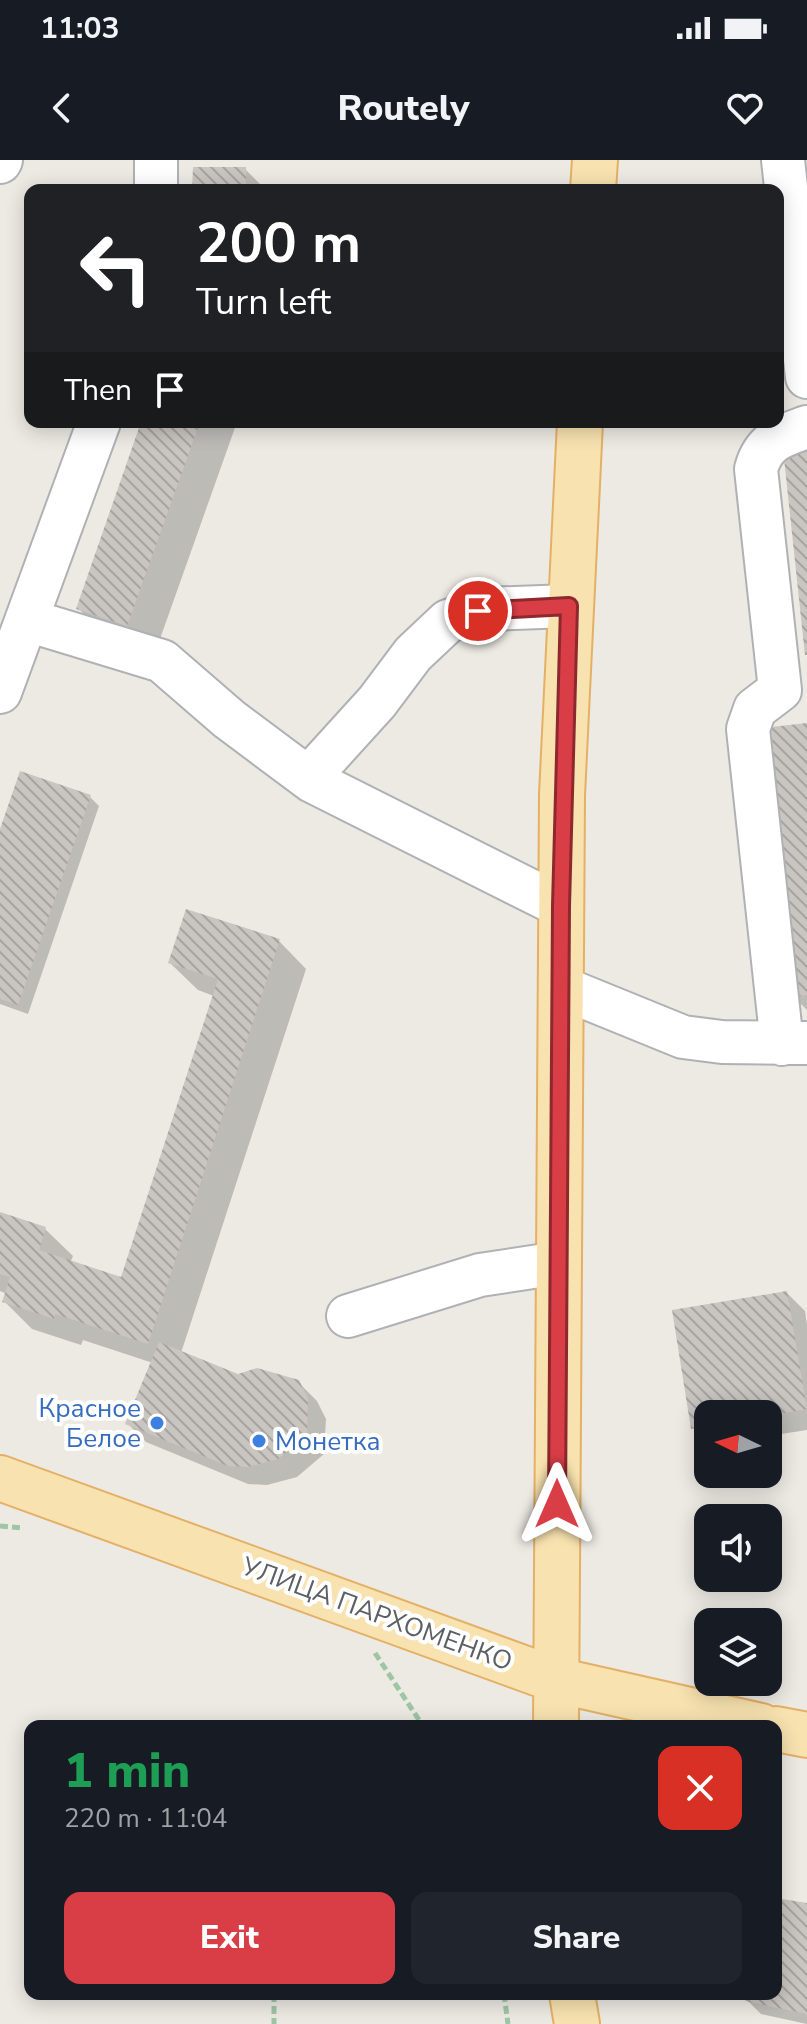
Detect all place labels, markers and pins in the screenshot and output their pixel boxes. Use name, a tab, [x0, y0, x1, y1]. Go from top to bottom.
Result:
pin	[444, 577, 512, 645]
place label: Красное Белое	[39, 1391, 141, 1456]
marker: Красное Белое	[148, 1414, 166, 1432]
place label: Монетка	[275, 1424, 381, 1459]
marker: Монетка	[250, 1432, 268, 1450]

